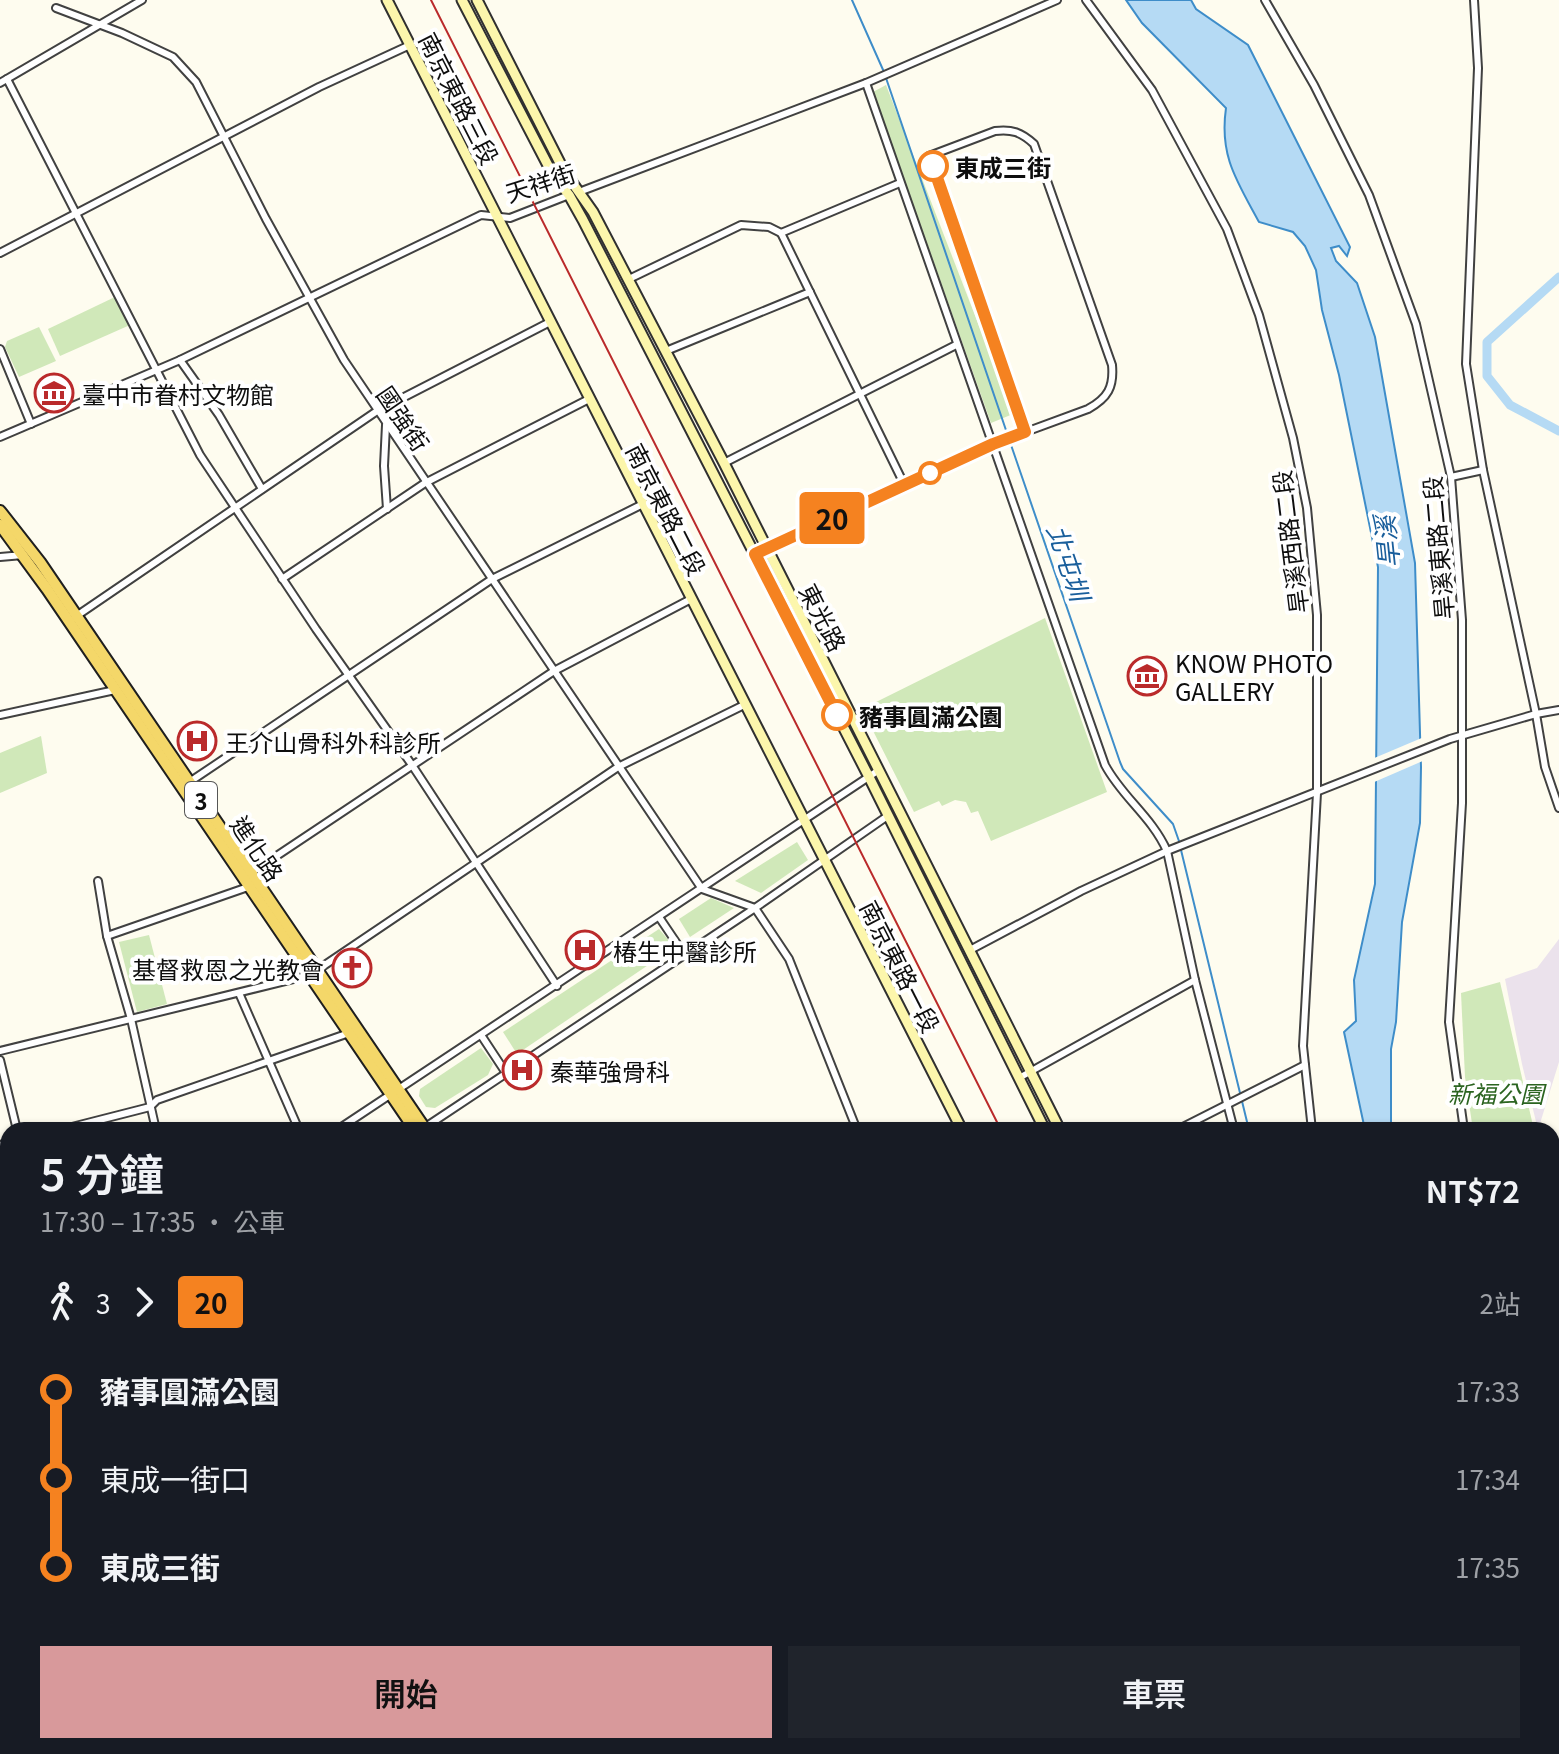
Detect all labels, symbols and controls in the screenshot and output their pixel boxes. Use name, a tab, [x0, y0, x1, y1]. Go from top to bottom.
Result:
street label: 南京東路三段	[412, 26, 508, 170]
place label: 東成三街	[955, 149, 1051, 184]
marker: 東成三街	[918, 151, 948, 181]
street label: 天祥街	[500, 154, 580, 210]
museum icon: 臺中市眷村文物館	[33, 372, 75, 414]
place label: 臺中市眷村文物館	[82, 376, 274, 411]
street label: 國強街	[369, 378, 439, 458]
street label: 南京東路二段	[619, 437, 715, 581]
unlabelled marker	[919, 462, 941, 484]
street label: 旱溪西路二段	[1263, 468, 1315, 616]
street label: 旱溪東路二段	[1413, 475, 1461, 621]
line badge: 20	[796, 492, 868, 544]
text: 20	[815, 498, 849, 538]
water label: 旱溪	[1363, 510, 1406, 570]
water label: 北屯圳	[1040, 519, 1101, 609]
street label: 東光路	[792, 577, 856, 657]
place label: KNOW PHOTO GALLERY	[1175, 645, 1333, 708]
museum icon: KNOW PHOTO GALLERY	[1126, 655, 1168, 697]
place label: 豬事圓滿公園	[859, 698, 1003, 733]
marker: 豬事圓滿公園	[822, 700, 852, 730]
hospital icon: 王介山骨科外科診所	[176, 720, 218, 762]
place label: 王介山骨科外科診所	[225, 724, 441, 759]
road number: 3	[185, 782, 217, 818]
street label: 進化路	[223, 808, 293, 888]
street label: 南京東路一段	[853, 894, 949, 1038]
hospital icon: 椿生中醫診所	[564, 929, 606, 971]
place label: 椿生中醫診所	[613, 933, 757, 968]
church icon: 基督救恩之光教會	[331, 947, 373, 989]
place label: 基督救恩之光教會	[132, 951, 324, 986]
hospital icon: 秦華強骨科	[501, 1049, 543, 1091]
place label: 秦華強骨科	[550, 1053, 670, 1088]
park label: 新福公園	[1448, 1075, 1547, 1110]
text: 5 分鐘	[40, 1140, 163, 1204]
text: NT$72	[1426, 1168, 1520, 1212]
text: 17:30 – 17:35 · 公車	[40, 1202, 285, 1239]
icon: walk	[40, 1280, 84, 1324]
icon: forward	[122, 1280, 166, 1324]
text: 20	[194, 1282, 227, 1322]
text: 3	[96, 1284, 110, 1321]
text: 2站	[1480, 1284, 1520, 1321]
text: 豬事圓滿公園	[100, 1368, 280, 1412]
text: 17:33	[1455, 1372, 1520, 1409]
text: 東成一街口	[100, 1456, 250, 1500]
text: 17:34	[1455, 1460, 1520, 1497]
text: 東成三街	[100, 1544, 220, 1588]
text: 17:35	[1455, 1548, 1520, 1585]
button: 開始	[40, 1646, 772, 1738]
button: 車票	[788, 1646, 1520, 1738]

